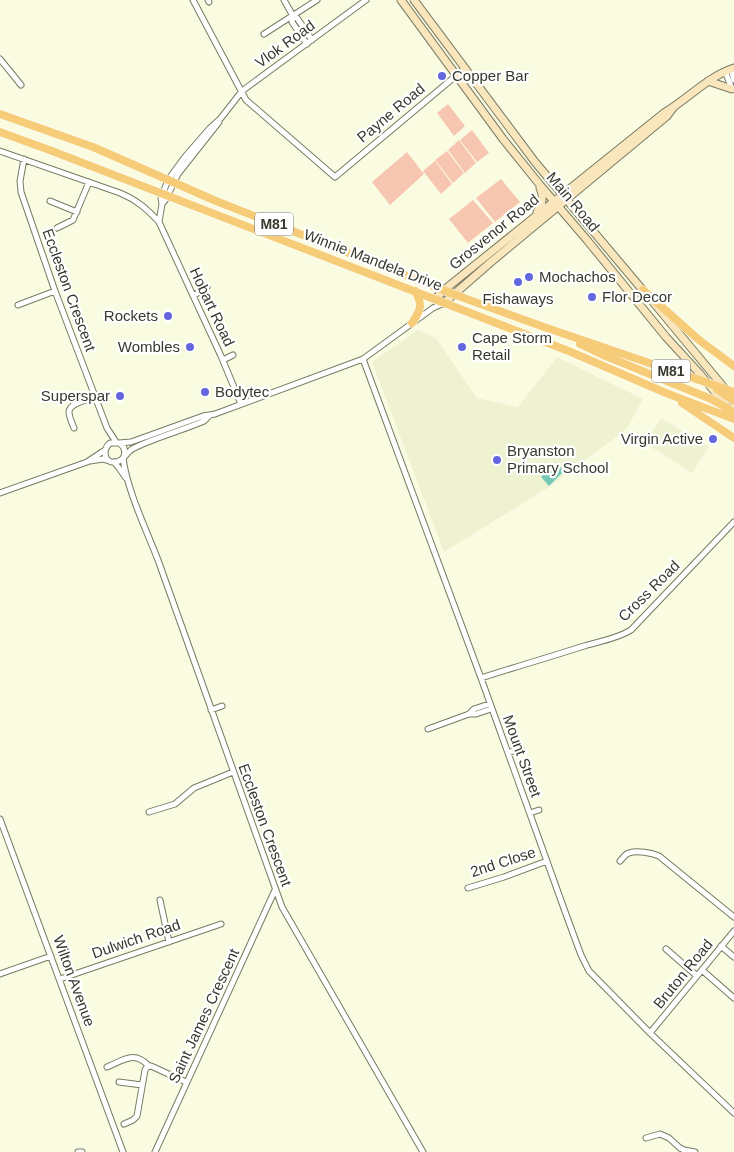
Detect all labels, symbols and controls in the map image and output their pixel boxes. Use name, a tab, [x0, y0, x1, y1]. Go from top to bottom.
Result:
street label: Vlok Road	[252, 16, 318, 71]
place label: Copper Bar	[452, 67, 529, 84]
marker: Copper Bar	[436, 70, 448, 82]
street label: Payne Road	[354, 80, 428, 146]
street label: Main Road	[544, 168, 603, 235]
street label: Grosvenor Road	[446, 190, 542, 273]
road number: M81	[255, 212, 293, 235]
street label: Winnie Mandela Drive	[302, 225, 445, 294]
street label: Eccleston Crescent	[39, 226, 100, 354]
street label: Hobart Road	[187, 265, 238, 349]
place label: Mochachos	[539, 268, 616, 285]
marker: Mochachos	[523, 271, 535, 283]
marker: Fishaways	[512, 276, 524, 288]
place label: Flor Decor	[602, 288, 672, 305]
place label: Fishaways	[483, 290, 553, 307]
marker: Flor Decor	[586, 291, 598, 303]
place label: Rockets	[104, 307, 158, 324]
marker: Rockets	[162, 310, 174, 322]
place label: Cape Storm Retail	[472, 329, 552, 363]
place label: Wombles	[118, 338, 180, 355]
marker: Wombles	[184, 341, 196, 353]
marker: Cape Storm Retail	[456, 341, 468, 353]
road number: M81	[652, 360, 690, 382]
place label: Bodytec	[215, 383, 270, 400]
marker: Bodytec	[199, 386, 211, 398]
place label: Superspar	[41, 387, 110, 404]
marker: Superspar	[114, 390, 126, 402]
place label: Virgin Active	[621, 430, 703, 447]
marker: Virgin Active	[707, 433, 719, 445]
place label: Bryanston Primary School	[507, 442, 609, 476]
marker: Bryanston Primary School	[491, 454, 503, 466]
street label: Cross Road	[615, 557, 683, 625]
street label: Mount Street	[500, 713, 545, 800]
street label: Eccleston Crescent	[235, 761, 296, 889]
street label: 2nd Close	[468, 843, 538, 880]
street label: Dulwich Road	[89, 915, 182, 962]
street label: Wilton Avenue	[50, 933, 99, 1029]
street label: Bruton Road	[650, 936, 716, 1012]
street label: Saint James Crescent	[165, 945, 243, 1086]

